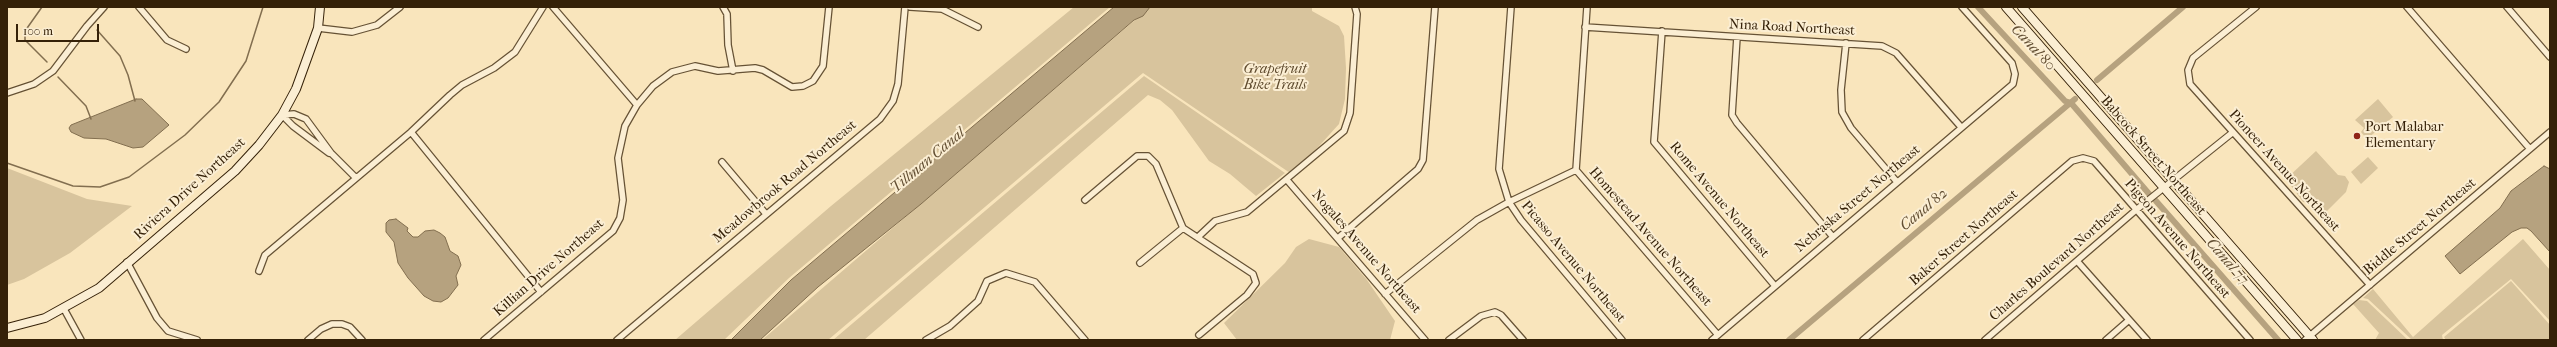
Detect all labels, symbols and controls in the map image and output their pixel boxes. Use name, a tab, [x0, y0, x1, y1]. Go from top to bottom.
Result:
scale bar	[18, 16, 101, 42]
street label: Nina Road Northeast	[1729, 16, 1855, 40]
water label: Canal 80	[2007, 21, 2059, 75]
text: 100 m	[23, 24, 53, 38]
park label: Grapefruit Bike Trails	[1243, 62, 1307, 94]
street label: Babcock Street Northeast	[2097, 93, 2209, 219]
street label: Pioneer Avenue Northeast	[2225, 107, 2343, 235]
street label: Meadowbrook Road Northeast	[710, 117, 860, 247]
place label: Port Malabar Elementary	[2365, 120, 2444, 152]
water label: Tillman Canal	[887, 125, 969, 197]
marker: Port Malabar Elementary	[2352, 131, 2362, 141]
street label: Riviera Drive Northeast	[131, 134, 249, 244]
street label: Rome Avenue Northeast	[1665, 139, 1773, 261]
street label: Nebraska Street Northeast	[1792, 142, 1924, 256]
street label: Homestead Avenue Northeast	[1585, 164, 1715, 310]
street label: Biddle Street Northeast	[2360, 175, 2480, 279]
street label: Pigeon Avenue Northeast	[2120, 176, 2234, 302]
water label: Canal 82	[1897, 185, 1951, 235]
street label: Baker Street Northeast	[1906, 186, 2022, 290]
street label: Nogales Avenue Northeast	[1308, 187, 1424, 317]
street label: Picasso Avenue Northeast	[1517, 198, 1629, 326]
street label: Charles Boulevard Northeast	[1986, 199, 2128, 325]
street label: Killian Drive Northeast	[490, 215, 608, 321]
water label: Canal 77	[2202, 235, 2252, 289]

